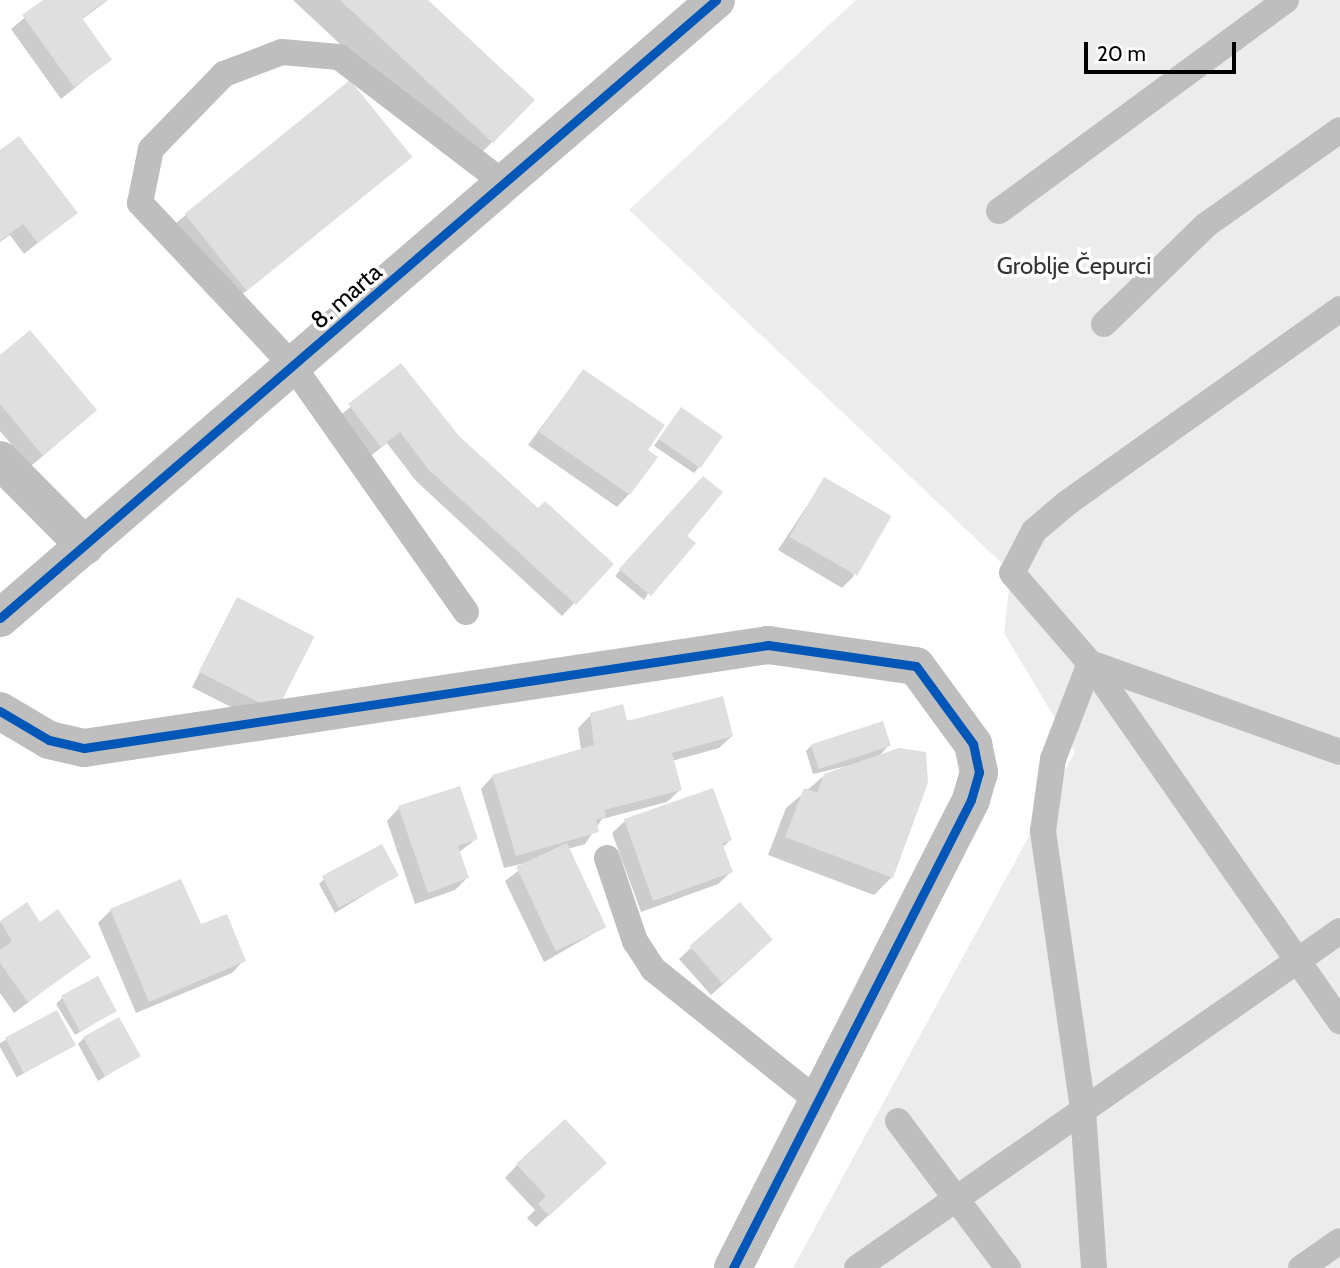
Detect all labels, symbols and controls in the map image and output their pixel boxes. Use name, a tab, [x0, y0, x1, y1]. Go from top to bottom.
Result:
scale bar	[1088, 28, 1240, 72]
text: 20 m	[1097, 41, 1146, 66]
park label: Groblje Čepurci	[997, 252, 1151, 280]
street label: 8. marta	[305, 257, 387, 335]

